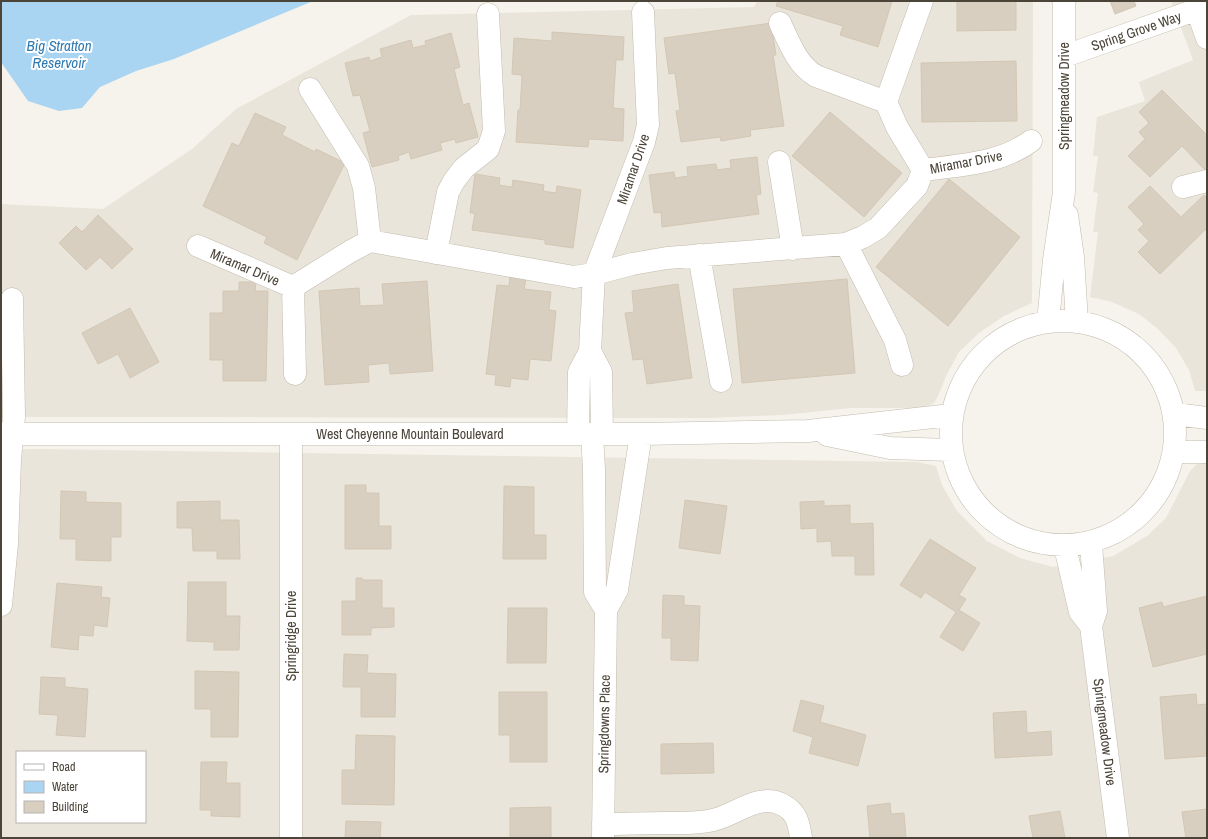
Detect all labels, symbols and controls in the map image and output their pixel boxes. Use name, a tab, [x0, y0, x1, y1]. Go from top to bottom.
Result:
street label: Spring Grove Way	[1089, 7, 1184, 55]
water label: Big Stratton Reservoir	[27, 35, 92, 73]
street label: Springmeadow Drive	[1055, 42, 1073, 150]
street label: Miramar Drive	[613, 131, 653, 207]
street label: Miramar Drive	[928, 146, 1004, 178]
street label: Miramar Drive	[208, 244, 282, 290]
street label: West Cheyenne Mountain Boulevard	[316, 425, 504, 443]
street label: Springridge Drive	[282, 591, 300, 681]
street label: Springdowns Place	[594, 674, 614, 774]
street label: Springmeadow Drive	[1089, 677, 1121, 787]
legend	[16, 751, 146, 823]
text: Road	[52, 759, 76, 775]
text: Water	[52, 779, 79, 795]
text: Building	[52, 799, 89, 815]

